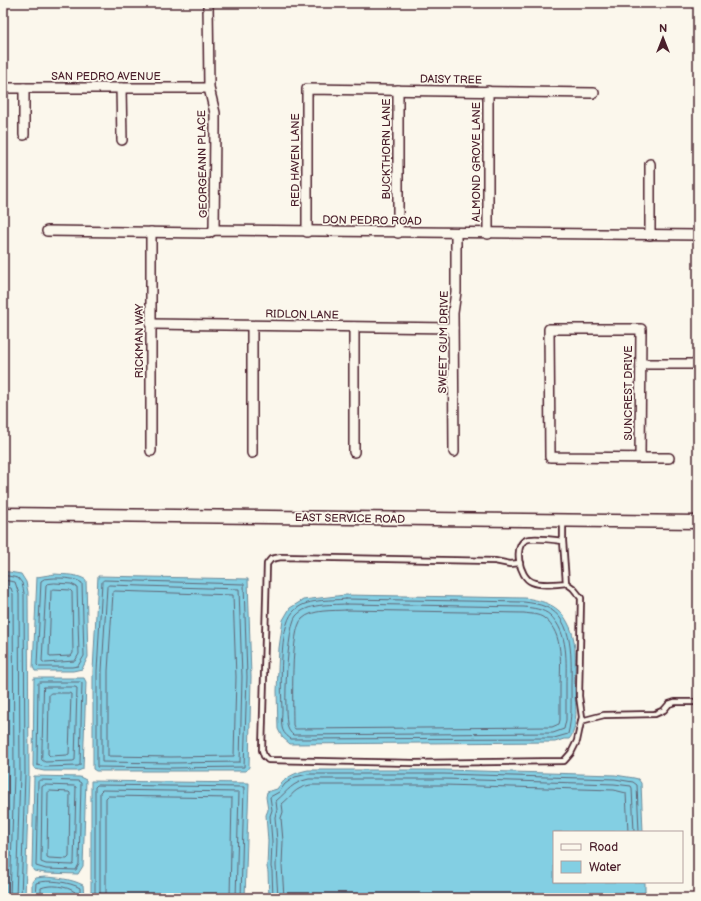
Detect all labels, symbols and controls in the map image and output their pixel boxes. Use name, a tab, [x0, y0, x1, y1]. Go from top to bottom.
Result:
north arrow	[643, 18, 683, 58]
text: N	[659, 22, 667, 35]
street label: SAN PEDRO AVENUE	[51, 70, 161, 83]
street label: DAISY TREE	[420, 72, 482, 87]
street label: BUCKTHORN LANE	[380, 98, 393, 200]
street label: ALMOND GROVE LANE	[470, 102, 483, 222]
street label: GEORGEANN PLACE	[195, 110, 210, 218]
street label: RED HAVEN LANE	[289, 113, 302, 207]
street label: DON PEDRO ROAD	[322, 213, 422, 228]
street label: SWEET GUM DRIVE	[436, 290, 451, 394]
street label: RICKMAN WAY	[133, 303, 146, 378]
street label: RIDLON LANE	[265, 307, 339, 322]
street label: SUNCREST DRIVE	[622, 345, 635, 441]
street label: EAST SERVICE ROAD	[295, 511, 405, 526]
legend	[553, 831, 683, 883]
text: Road	[589, 840, 618, 855]
text: Water	[589, 860, 621, 875]

